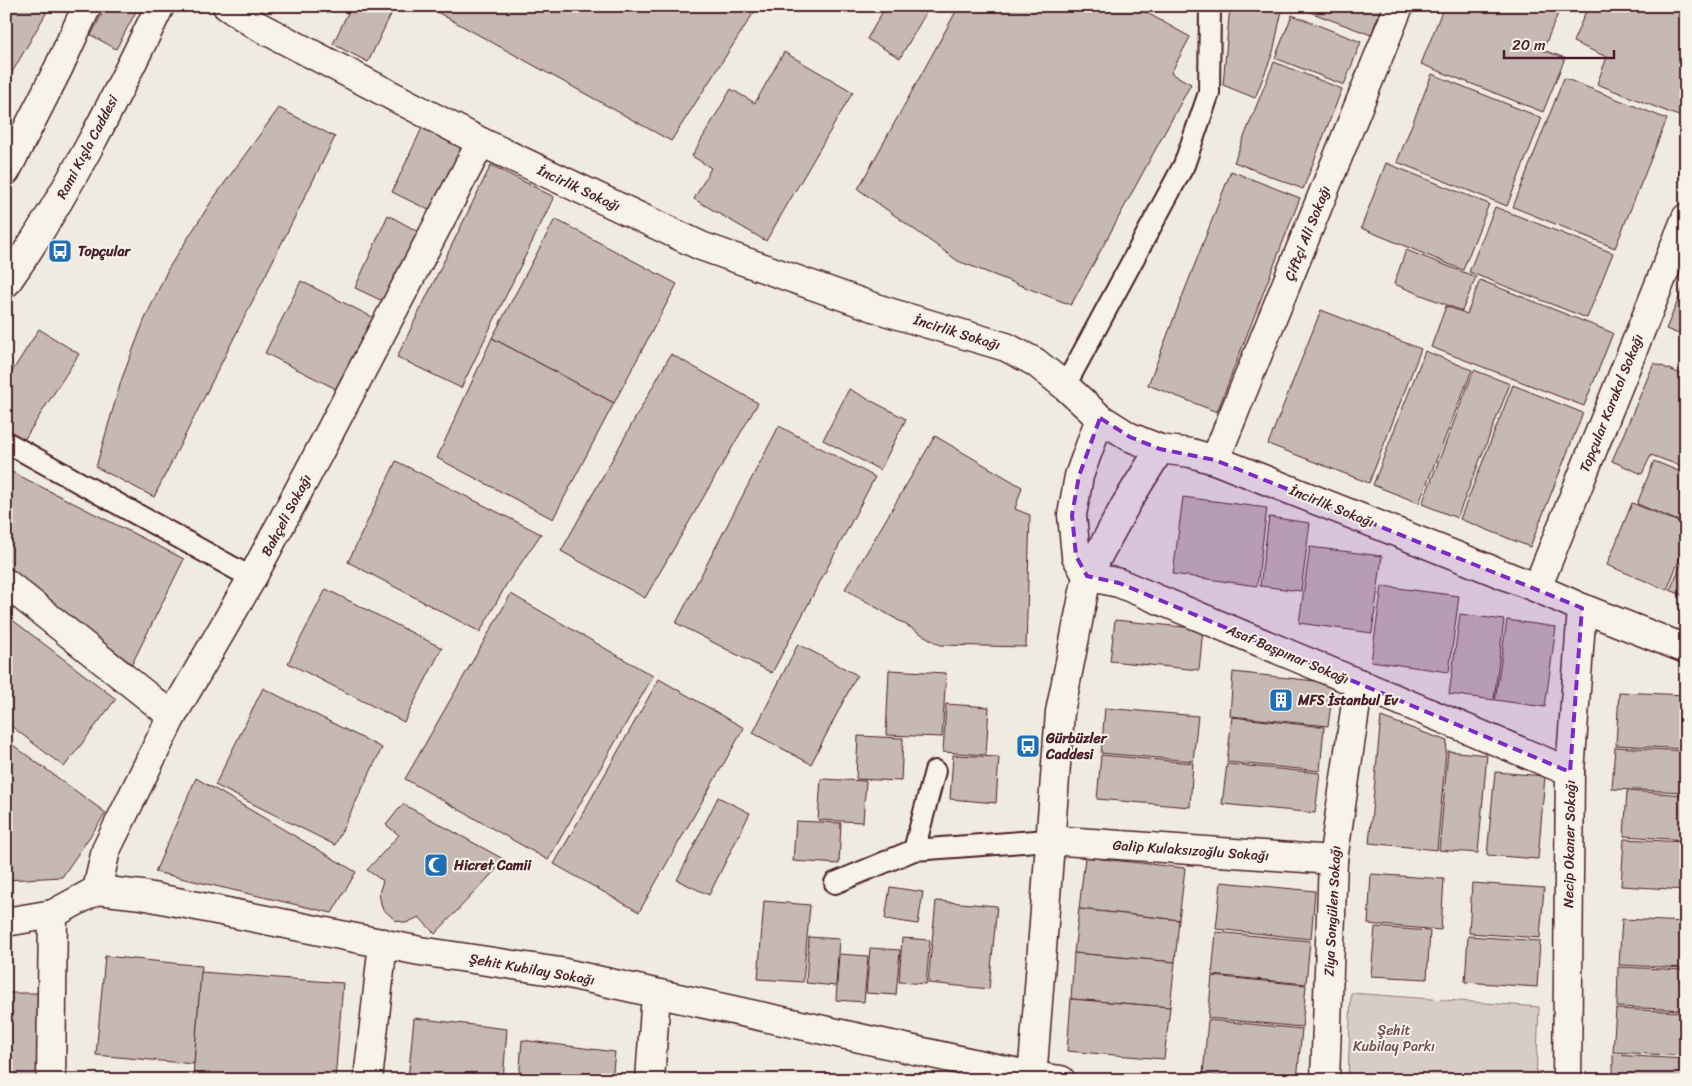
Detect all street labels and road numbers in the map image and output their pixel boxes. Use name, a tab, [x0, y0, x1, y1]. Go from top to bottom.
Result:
street label: Rami Kışla Caddesi	[49, 90, 126, 204]
street label: İncirlik Sokağı	[532, 158, 625, 219]
street label: Çiftçi Ali Sokağı	[1277, 182, 1338, 285]
street label: İncirlik Sokağı	[909, 307, 1004, 358]
street label: Topçular Karakol Sokağı	[1572, 330, 1651, 476]
street label: Bahçeli Sokağı	[254, 469, 319, 561]
street label: İncirlik Sokağı	[1285, 478, 1378, 535]
street label: Asaf Başpınar Sokağı	[1222, 617, 1353, 692]
street label: Necip Okaner Sokağı	[1556, 780, 1583, 908]
street label: Galip Kulaksızoğlu Sokağı	[1112, 833, 1270, 868]
street label: Ziya Songülen Sokağı	[1317, 845, 1348, 977]
street label: Şehit Kubilay Sokağı	[467, 946, 597, 993]

